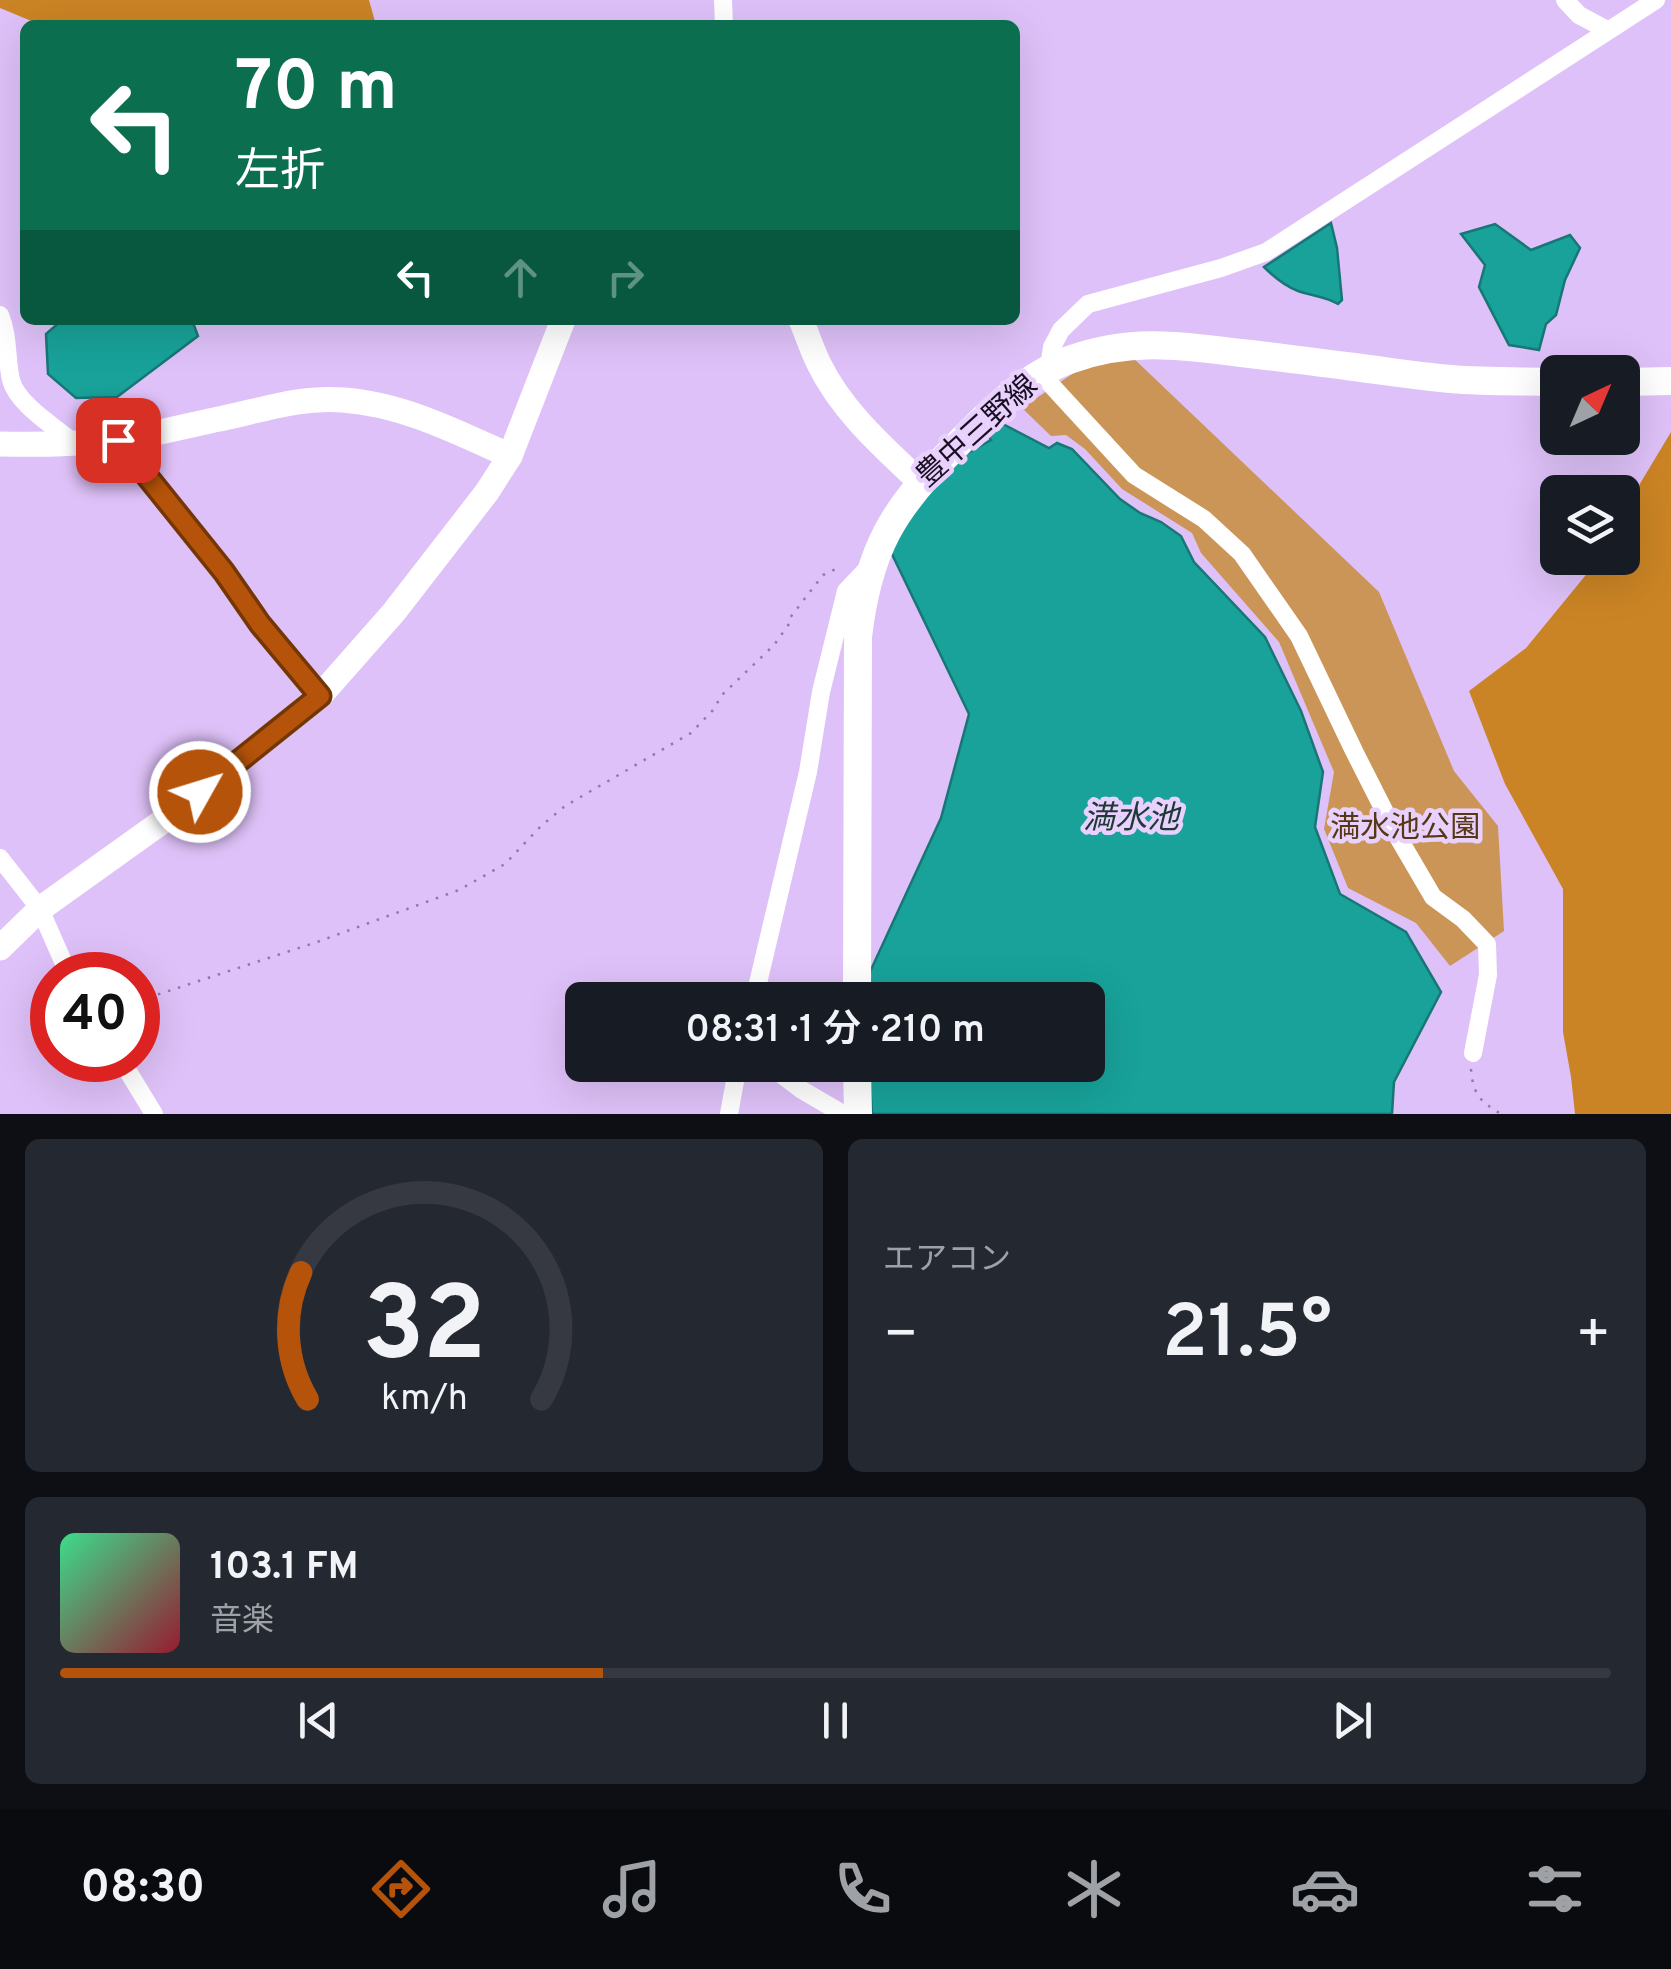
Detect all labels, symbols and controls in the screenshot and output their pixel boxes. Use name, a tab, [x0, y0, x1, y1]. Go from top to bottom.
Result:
text: 70 m	[235, 46, 398, 135]
icon: left	[70, 60, 200, 190]
text: 左折	[235, 145, 325, 202]
icon: left	[388, 250, 443, 305]
icon: ahead	[493, 250, 548, 305]
icon: right	[598, 250, 653, 305]
north arrow	[1540, 355, 1640, 455]
map controls	[1540, 355, 1640, 575]
street label: 豊中三野線	[910, 368, 1046, 496]
pin	[76, 398, 161, 483]
icon: arrive	[91, 413, 146, 468]
button: layers	[1540, 475, 1640, 575]
position arrow	[148, 740, 252, 844]
water label: 満水池	[1083, 800, 1182, 840]
park label: 満水池公園	[1330, 811, 1480, 848]
speed limit sign: 40	[30, 952, 160, 1082]
text: 08:31 · 1 分 · 210 m	[685, 1007, 985, 1056]
text: エアコン	[883, 1241, 1011, 1281]
text: 32	[362, 1265, 486, 1397]
text: 21.5°	[1162, 1289, 1332, 1384]
text: −	[883, 1302, 918, 1372]
text: +	[1576, 1302, 1611, 1372]
text: km/h	[381, 1377, 467, 1423]
text: 103.1 FM	[210, 1544, 359, 1593]
text: 音楽	[210, 1602, 274, 1642]
icon: previous	[291, 1693, 346, 1748]
icon: pause	[808, 1693, 863, 1748]
icon: next	[1325, 1693, 1380, 1748]
icon: directions	[366, 1854, 436, 1924]
icon: music	[597, 1854, 667, 1924]
icon: phone	[828, 1854, 898, 1924]
icon: climate	[1059, 1854, 1129, 1924]
icon: car	[1290, 1854, 1360, 1924]
icon: filters	[1520, 1854, 1590, 1924]
text: 08:30	[80, 1861, 205, 1918]

